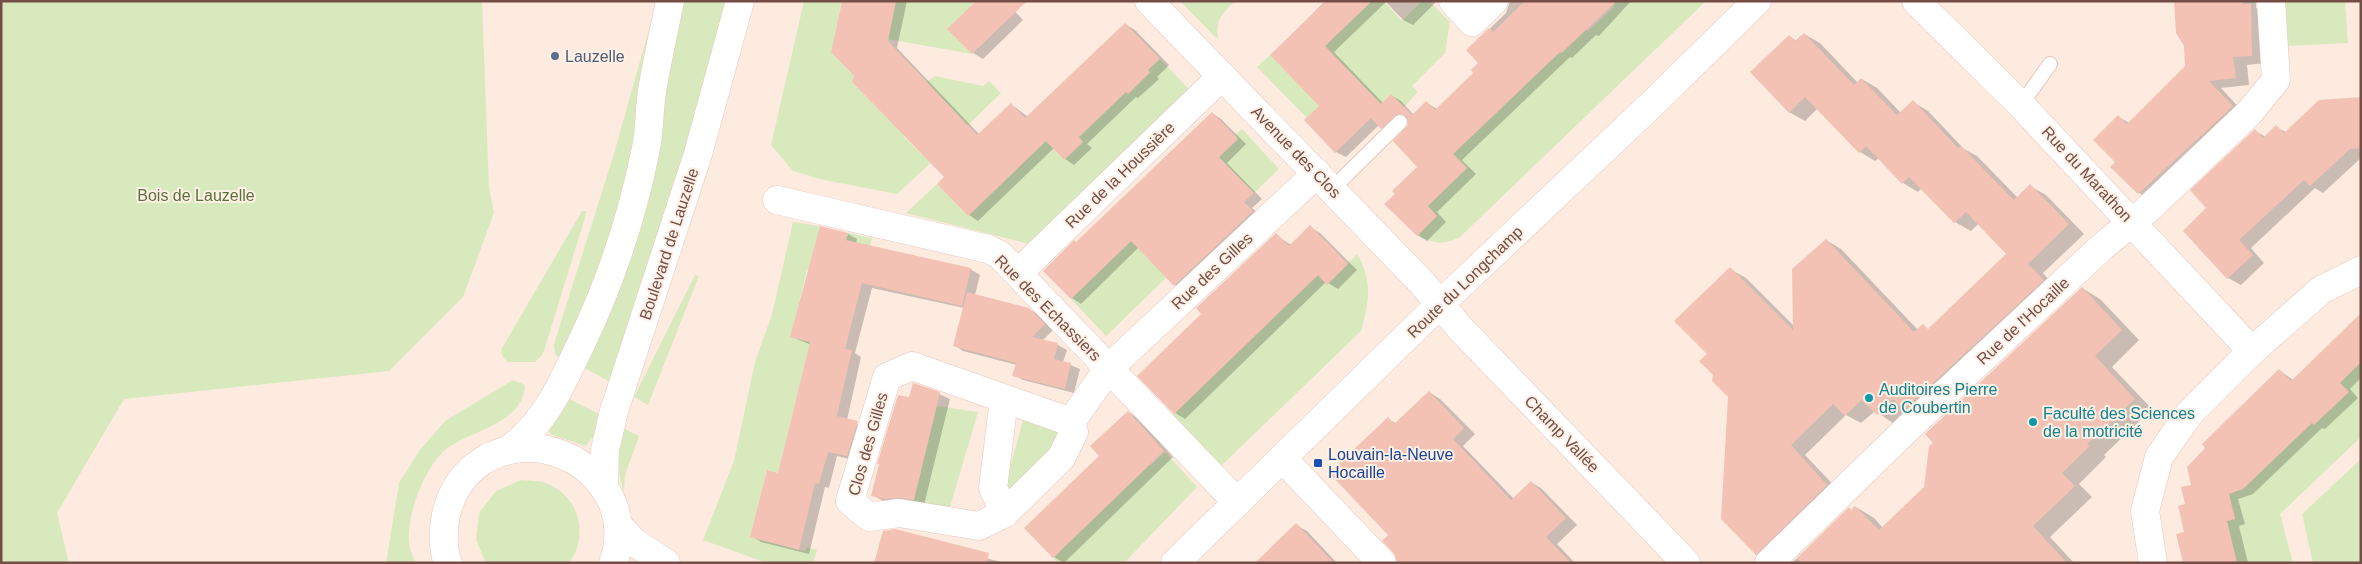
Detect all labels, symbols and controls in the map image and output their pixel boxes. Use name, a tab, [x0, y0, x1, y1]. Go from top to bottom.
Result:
place label: Lauzelle	[565, 48, 625, 65]
marker: Lauzelle	[549, 50, 561, 62]
street label: Avenue des Clos	[1248, 103, 1344, 201]
street label: Rue de la Houssière	[1062, 118, 1178, 231]
street label: Rue du Marathon	[2039, 123, 2135, 225]
street label: Boulevard de Lauzelle	[636, 166, 702, 322]
park label: Bois de Lauzelle	[137, 187, 255, 204]
street label: Route du Longchamp	[1404, 223, 1526, 341]
street label: Rue des Gilles	[1168, 229, 1256, 313]
street label: Rue des Echassiers	[992, 252, 1104, 364]
street label: Rue de l'Hocaille	[1973, 274, 2073, 368]
place label: Auditoires Pierre de Coubertin	[1879, 381, 1997, 416]
street label: Clos des Gilles	[845, 390, 891, 498]
street label: Champ Vallée	[1521, 392, 1603, 476]
marker: Auditoires Pierre de Coubertin	[1863, 392, 1875, 404]
place label: Faculté des Sciences de la motricité	[2043, 405, 2195, 440]
marker: Faculté des Sciences de la motricité	[2027, 416, 2039, 428]
place label: Louvain-la-Neuve Hocaille	[1328, 446, 1454, 481]
marker: Louvain-la-Neuve Hocaille	[1312, 457, 1324, 469]

